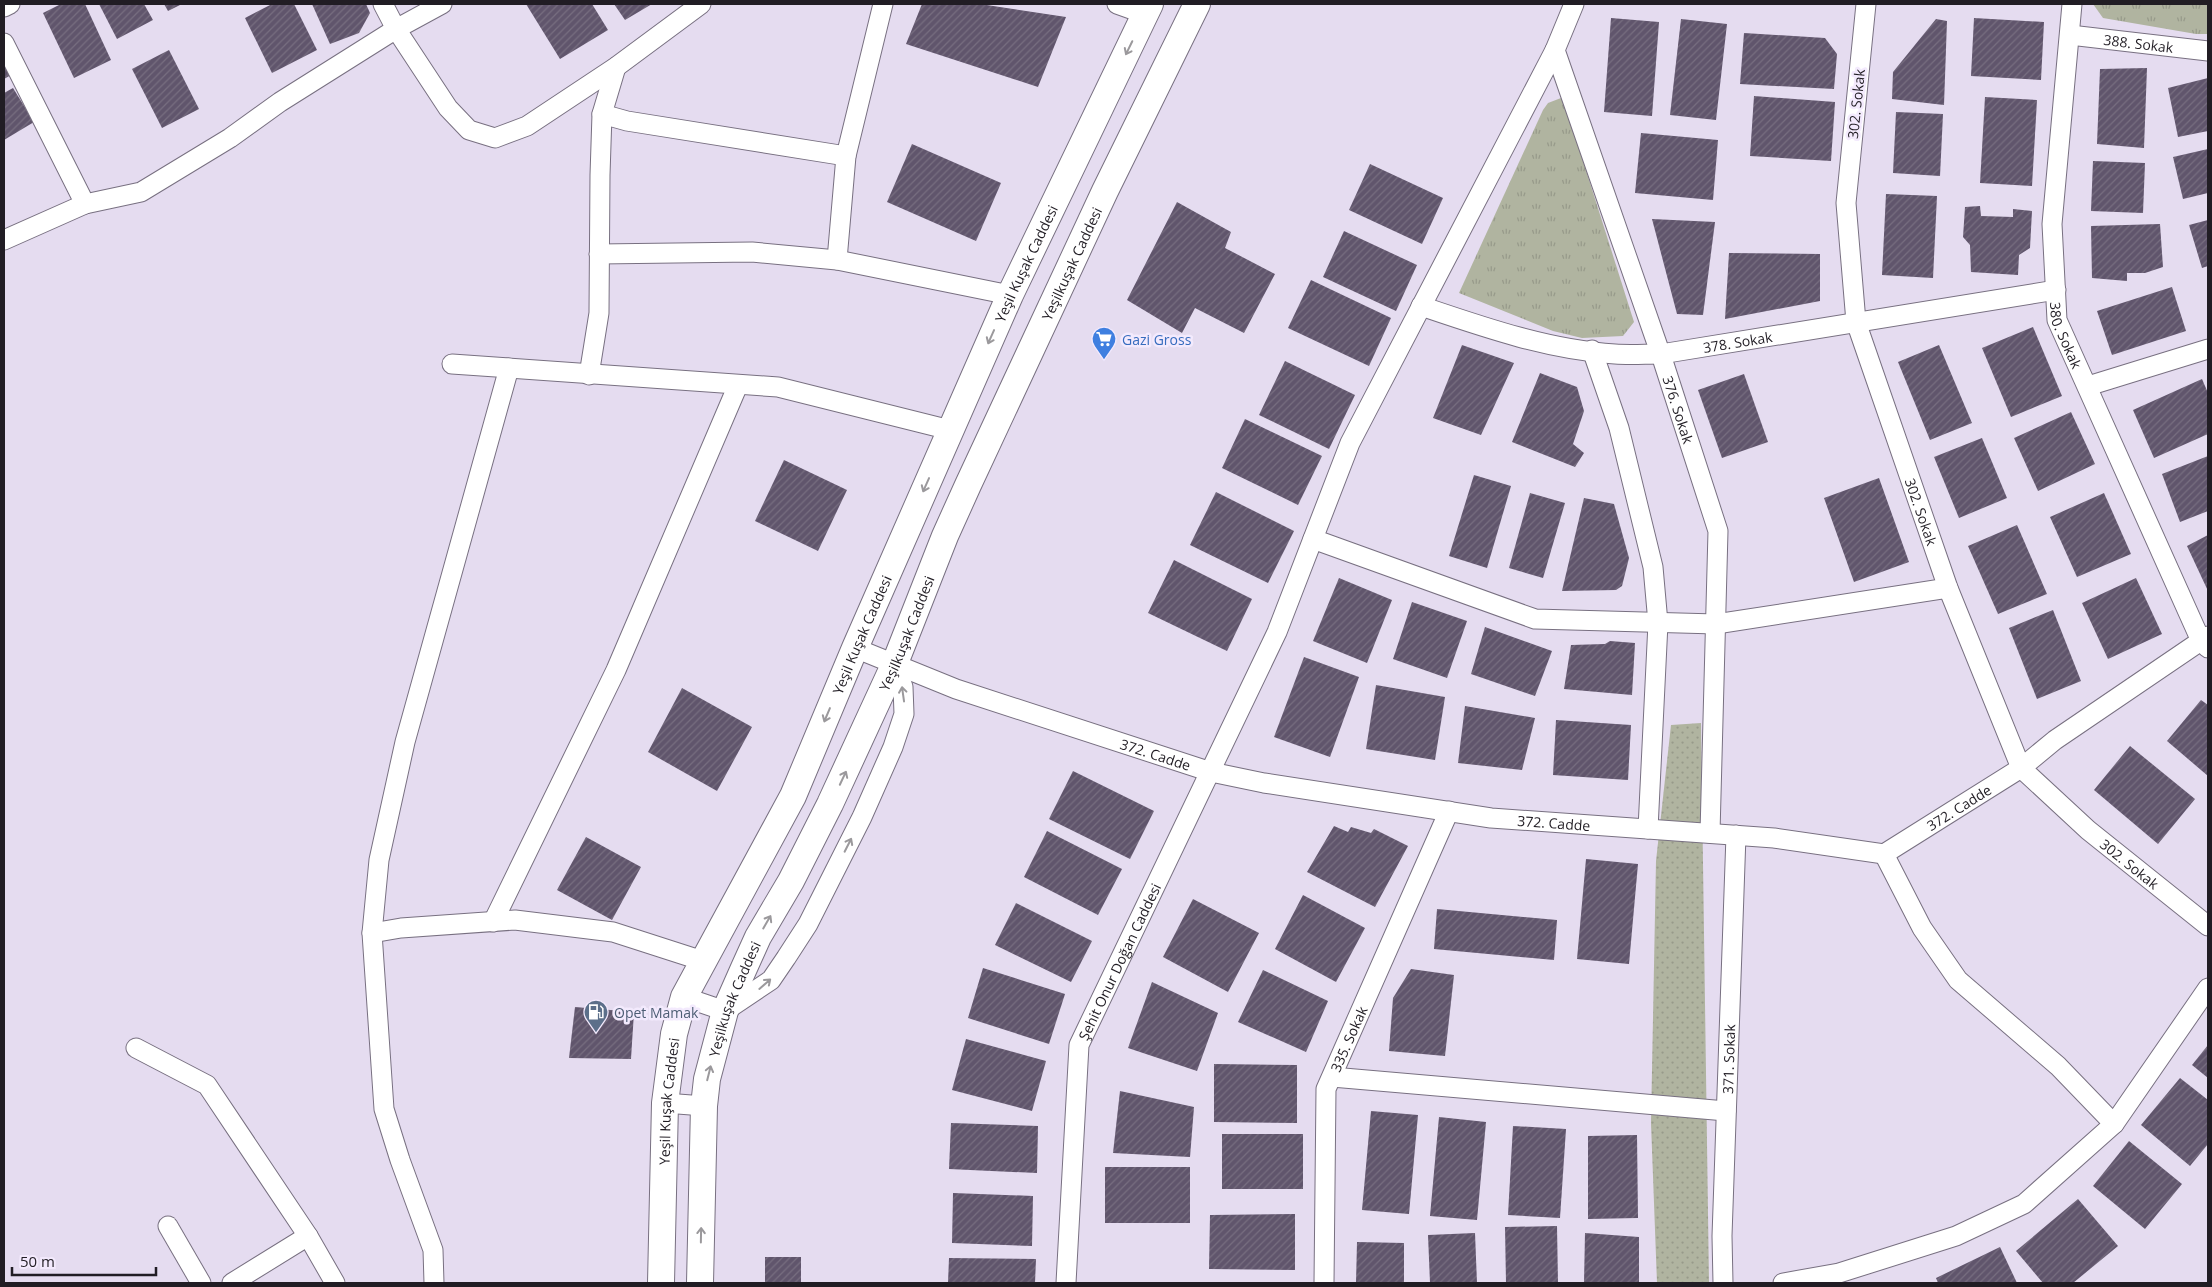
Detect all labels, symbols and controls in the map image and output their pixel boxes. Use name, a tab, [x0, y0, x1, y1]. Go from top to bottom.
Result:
street label: 388. Sokak	[2103, 29, 2175, 56]
one-way arrow	[1124, 40, 1134, 55]
street label: 302. Sokak	[1843, 68, 1869, 140]
street label: Yeşil Kuşak Caddesi	[990, 201, 1062, 325]
street label: Yeşilkuşak Caddesi	[1037, 204, 1106, 323]
street label: 380. Sokak	[2047, 302, 2087, 372]
supermarket icon: Gazi Gross	[1091, 326, 1117, 360]
street label: 378. Sokak	[1701, 327, 1774, 357]
one-way arrow	[986, 329, 996, 344]
place label: Gazi Gross	[1122, 330, 1192, 349]
street label: 376. Sokak	[1659, 373, 1699, 446]
street label: 302. Sokak	[1901, 475, 1942, 548]
one-way arrow	[920, 477, 930, 492]
street label: Yeşil Kuşak Caddesi	[827, 572, 895, 697]
street label: Yeşilkuşak Caddesi	[874, 573, 938, 694]
one-way arrow	[898, 686, 908, 702]
one-way arrow	[821, 707, 831, 722]
street label: 372. Cadde	[1118, 734, 1193, 774]
one-way arrow	[838, 771, 848, 786]
street label: 372. Cadde	[1923, 780, 1995, 835]
street label: 372. Cadde	[1517, 810, 1591, 835]
street label: 302. Sokak	[2097, 834, 2164, 893]
one-way arrow	[844, 838, 853, 853]
street label: Şehit Onur Doğan Caddesi	[1073, 880, 1165, 1043]
one-way arrow	[763, 915, 773, 929]
street label: Yeşilkuşak Caddesi	[704, 938, 765, 1059]
one-way arrow	[759, 978, 772, 990]
fuel station icon: Opet Mamak	[583, 999, 609, 1033]
street label: 335. Sokak	[1325, 1002, 1371, 1075]
place label: Opet Mamak	[614, 1003, 699, 1022]
street label: 371. Sokak	[1717, 1023, 1739, 1094]
street label: Yeşil Kuşak Caddesi	[654, 1037, 683, 1165]
one-way arrow	[705, 1065, 714, 1081]
one-way arrow	[696, 1227, 706, 1243]
scale bar	[12, 1244, 156, 1276]
text: 50 m	[20, 1251, 55, 1271]

